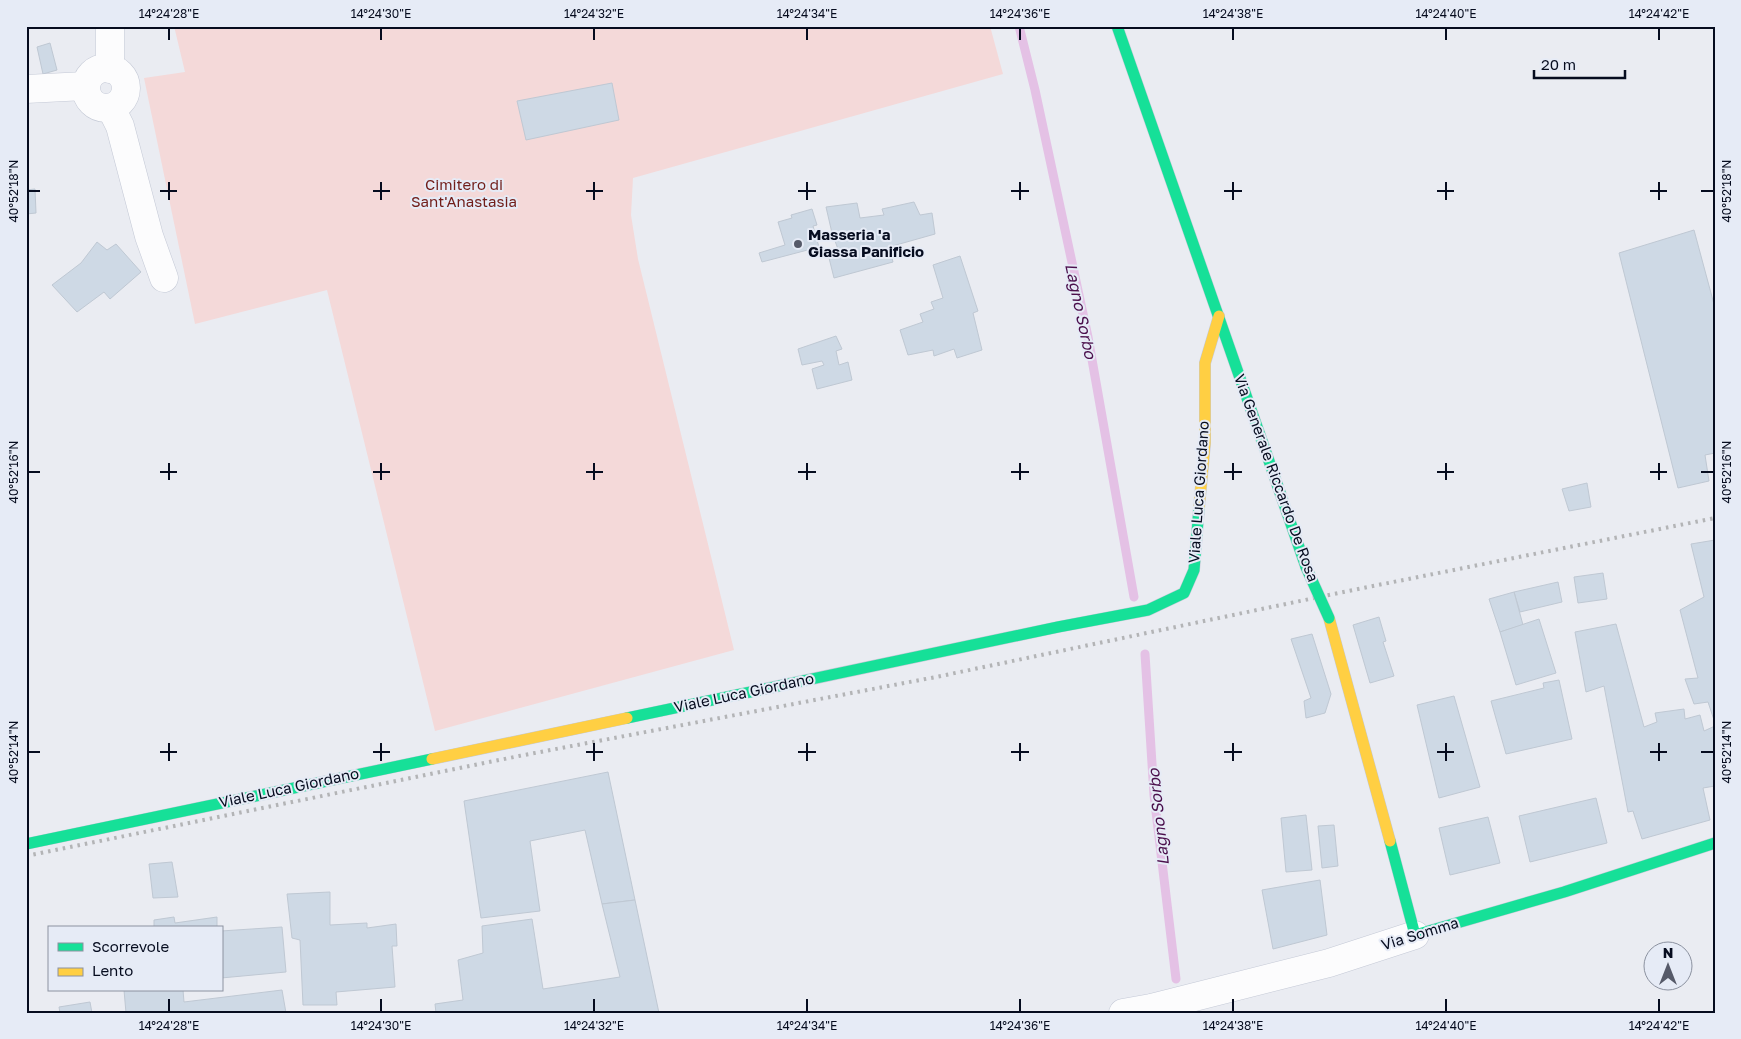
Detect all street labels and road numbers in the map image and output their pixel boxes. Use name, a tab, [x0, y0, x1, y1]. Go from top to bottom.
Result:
street label: Via Generale Riccardo De Rosa	[1231, 371, 1323, 584]
street label: Viale Luca Giordano	[1184, 420, 1212, 564]
street label: Viale Luca Giordano	[672, 668, 815, 716]
street label: Viale Luca Giordano	[217, 763, 360, 811]
street label: Via Somma	[1379, 913, 1461, 953]

